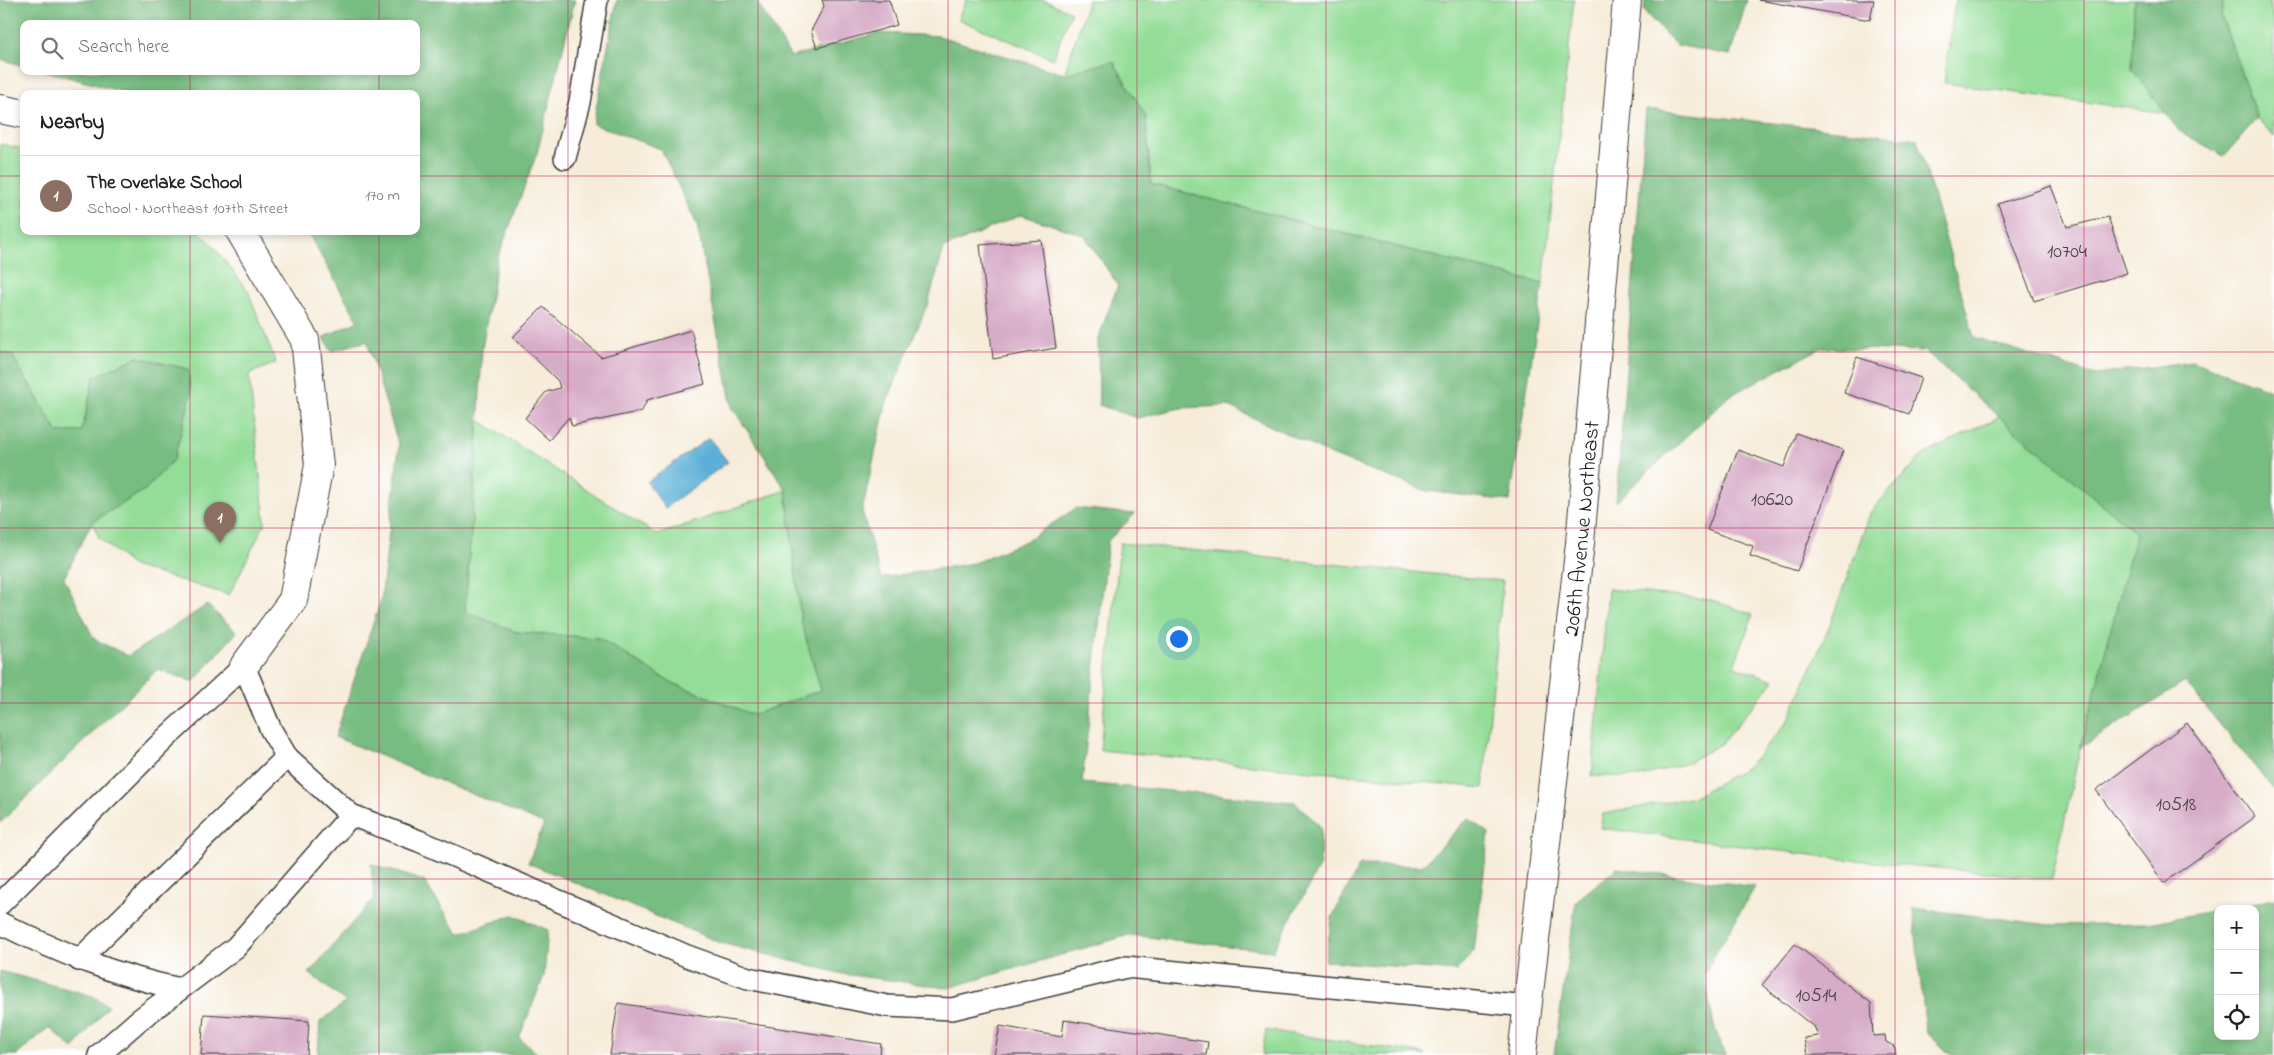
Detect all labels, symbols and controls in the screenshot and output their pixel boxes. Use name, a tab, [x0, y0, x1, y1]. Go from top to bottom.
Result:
search box	[20, 20, 420, 75]
icon: search	[38, 34, 66, 62]
text: Search here	[78, 34, 169, 61]
text: Nearby	[40, 108, 104, 138]
text: The Overlake School	[87, 170, 242, 197]
text: 1	[53, 184, 59, 208]
text: 170 m	[365, 184, 400, 208]
text: School · Northeast 107th Street	[87, 197, 289, 221]
house number: 10704	[2047, 238, 2087, 267]
street label: 206th Avenue Northeast	[1557, 419, 1610, 638]
house number: 10620	[1751, 486, 1794, 515]
pin: 1	[204, 502, 236, 543]
your location	[1166, 626, 1192, 652]
house number: 10518	[2156, 791, 2196, 820]
map controls	[2214, 905, 2259, 1040]
button: +	[2214, 905, 2259, 950]
button: −	[2214, 950, 2259, 995]
house number: 10514	[1795, 982, 1837, 1011]
button: locate	[2214, 995, 2259, 1040]

